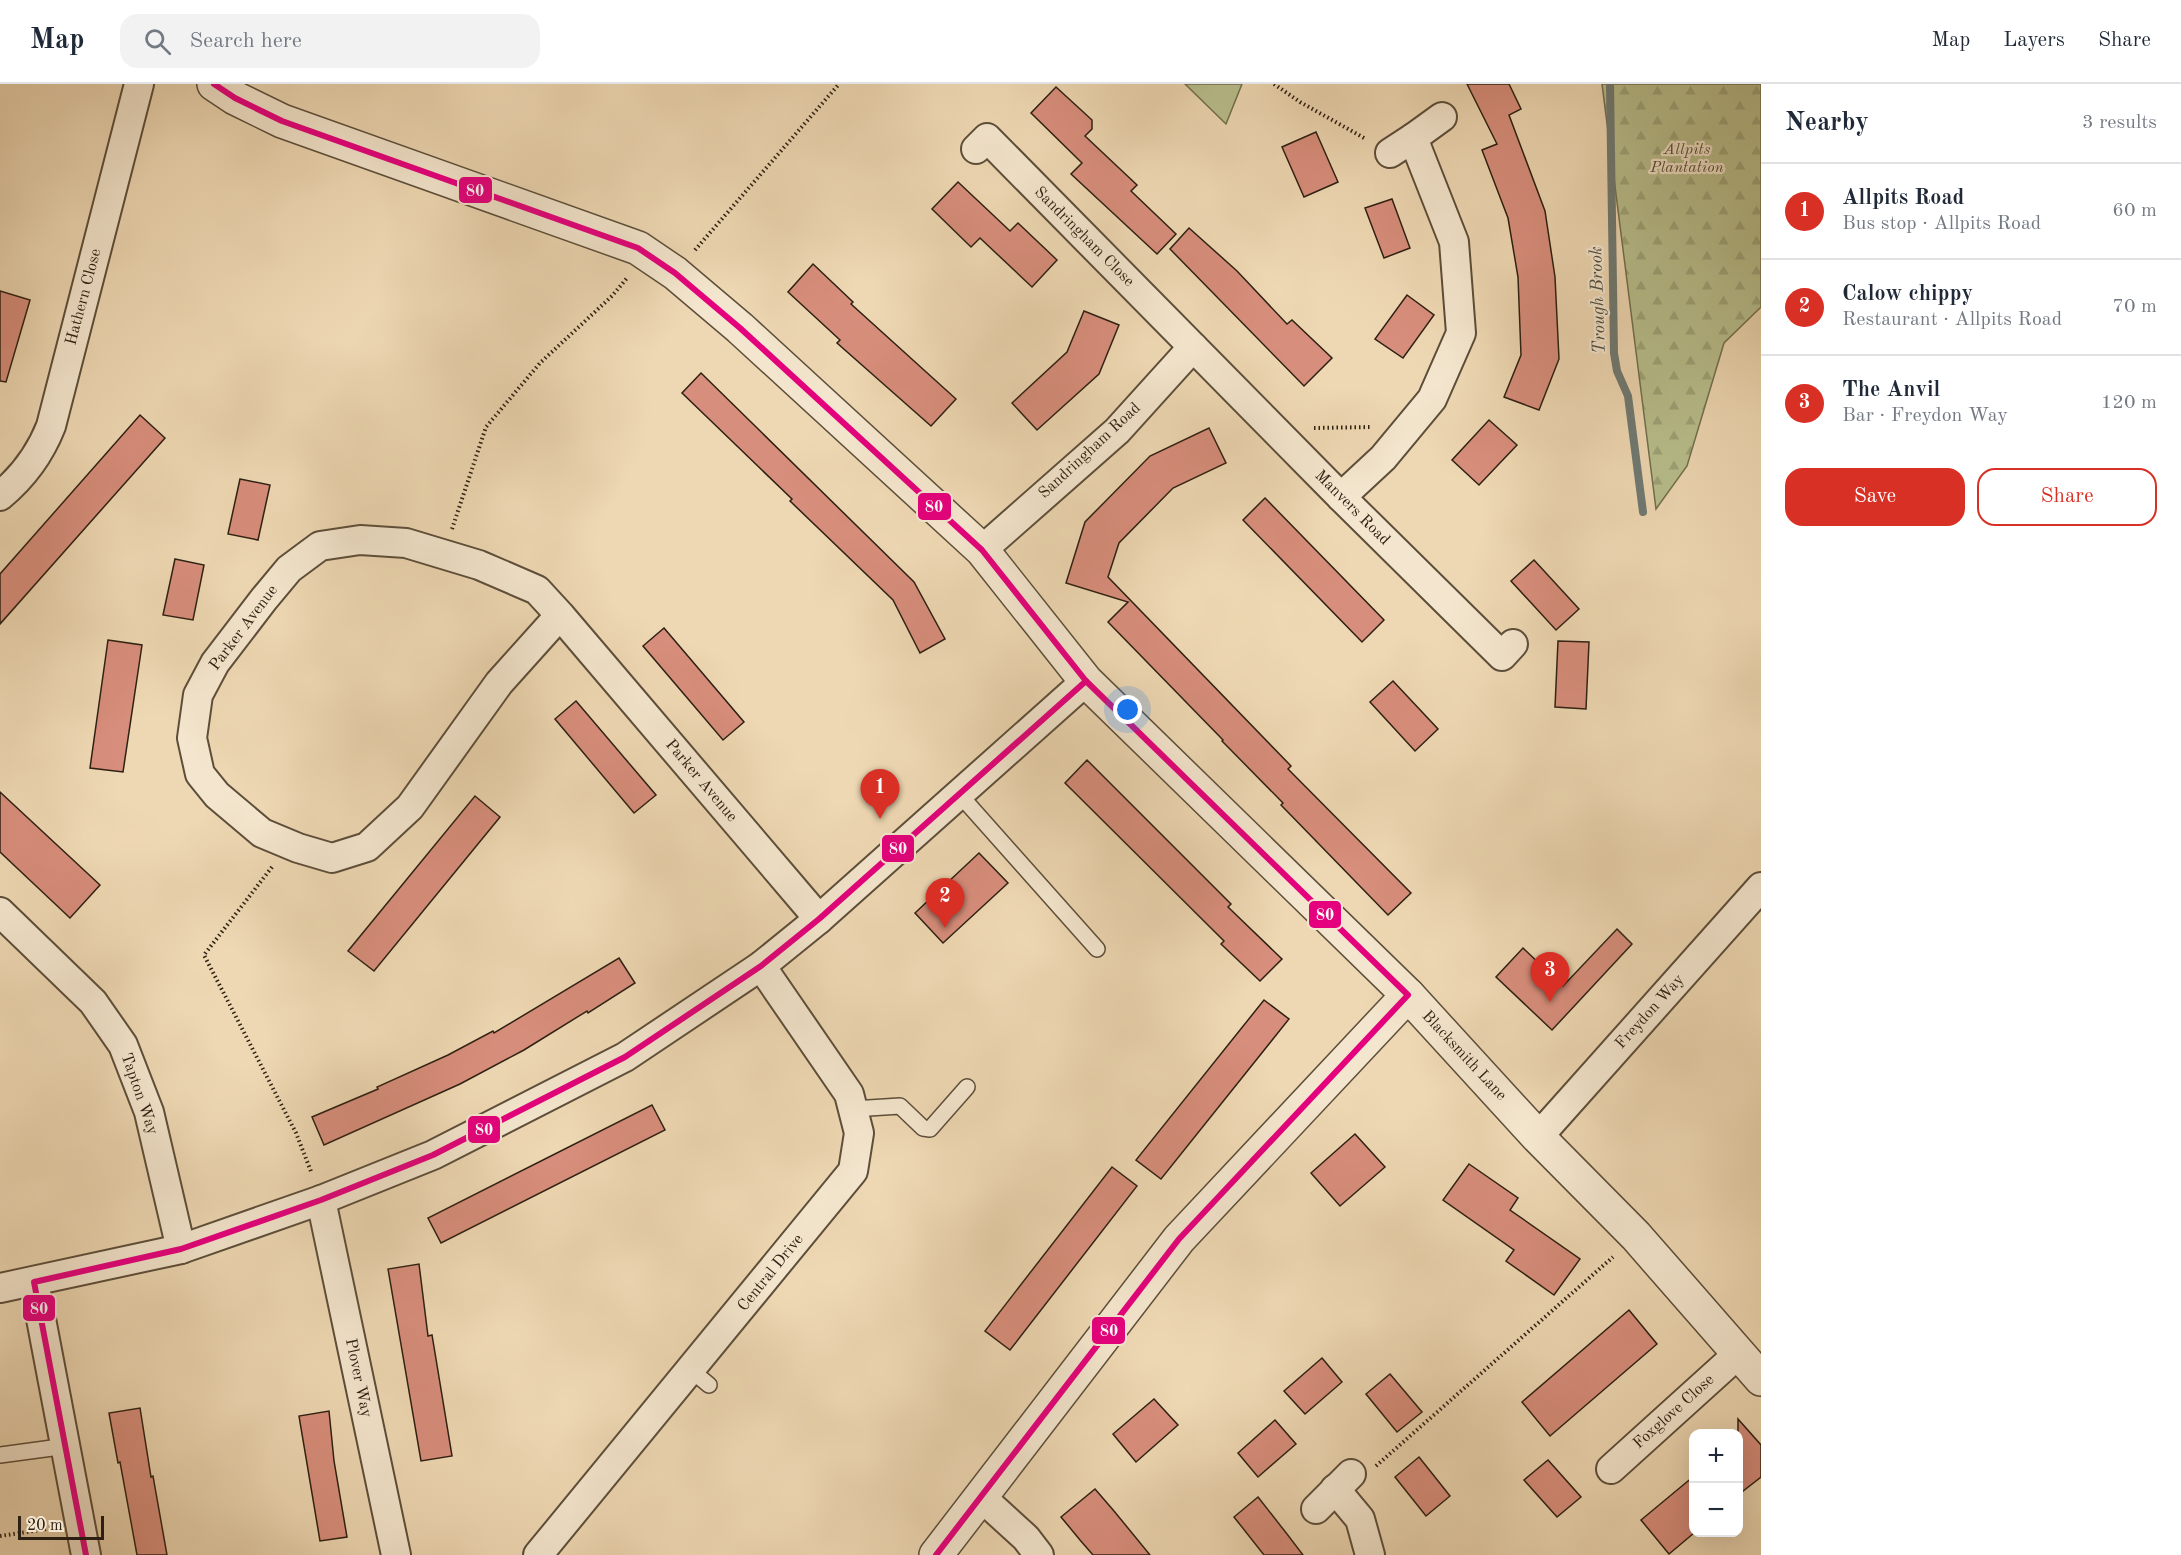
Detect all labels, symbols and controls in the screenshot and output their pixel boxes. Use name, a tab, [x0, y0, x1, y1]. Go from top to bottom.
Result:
search box	[120, 14, 540, 68]
icon: search	[141, 25, 174, 58]
text: Map	[30, 27, 84, 55]
text: Search here	[189, 30, 302, 52]
text: Map	[1931, 30, 1970, 51]
text: Layers	[2003, 30, 2065, 51]
text: Share	[2098, 30, 2151, 51]
text: Nearby	[1785, 110, 1869, 136]
text: 3 results	[2082, 113, 2157, 133]
park label: Allpits Plantation	[1649, 142, 1724, 176]
line badge: 80	[458, 176, 493, 204]
text: 80	[466, 184, 484, 200]
street label: Sandringham Close	[1031, 184, 1137, 290]
text: Allpits Road	[1842, 187, 1964, 209]
text: 1	[1799, 201, 1810, 221]
text: 60 m	[2112, 201, 2157, 221]
text: Bus stop · Allpits Road	[1842, 214, 2041, 234]
water label: Trough Brook	[1587, 246, 1609, 354]
street label: Hathern Close	[63, 247, 105, 347]
text: Calow chippy	[1842, 283, 1973, 305]
text: 2	[1799, 297, 1810, 317]
text: 70 m	[2112, 297, 2157, 317]
text: Restaurant · Allpits Road	[1842, 310, 2062, 330]
text: The Anvil	[1842, 379, 1940, 401]
text: 3	[1799, 393, 1810, 413]
text: 120 m	[2101, 393, 2157, 413]
street label: Sandringham Road	[1036, 400, 1144, 502]
text: Bar · Freydon Way	[1842, 406, 2008, 426]
street label: Manvers Road	[1311, 467, 1393, 549]
button: Save	[1785, 468, 1965, 526]
button: Share	[1977, 468, 2157, 526]
line badge: 80	[917, 492, 952, 521]
text: 80	[925, 500, 943, 516]
street label: Parker Avenue	[207, 582, 281, 674]
your location	[1113, 695, 1142, 724]
street label: Parker Avenue	[662, 737, 740, 825]
pin: 1	[860, 770, 900, 819]
line badge: 80	[881, 834, 915, 863]
text: 80	[889, 842, 907, 858]
pin: 2	[926, 878, 964, 928]
line badge: 80	[1308, 900, 1342, 929]
text: 80	[1316, 908, 1334, 924]
pin: 3	[1530, 952, 1570, 1002]
street label: Freydon Way	[1613, 971, 1688, 1052]
street label: Blacksmith Lane	[1419, 1008, 1509, 1104]
street label: Tapton Way	[118, 1051, 161, 1137]
line badge: 80	[467, 1115, 501, 1144]
text: 80	[475, 1123, 493, 1139]
street label: Central Drive	[735, 1231, 807, 1315]
line badge: 80	[22, 1294, 56, 1322]
text: 80	[30, 1302, 48, 1318]
line badge: 80	[1091, 1316, 1126, 1345]
text: 80	[1100, 1324, 1118, 1340]
street label: Plover Way	[342, 1337, 374, 1420]
street label: Foxglove Close	[1631, 1372, 1717, 1452]
map controls	[1689, 1429, 1743, 1537]
button: +	[1689, 1429, 1743, 1483]
button: −	[1689, 1483, 1743, 1537]
scale bar	[18, 1513, 104, 1540]
text: 20 m	[27, 1518, 63, 1534]

